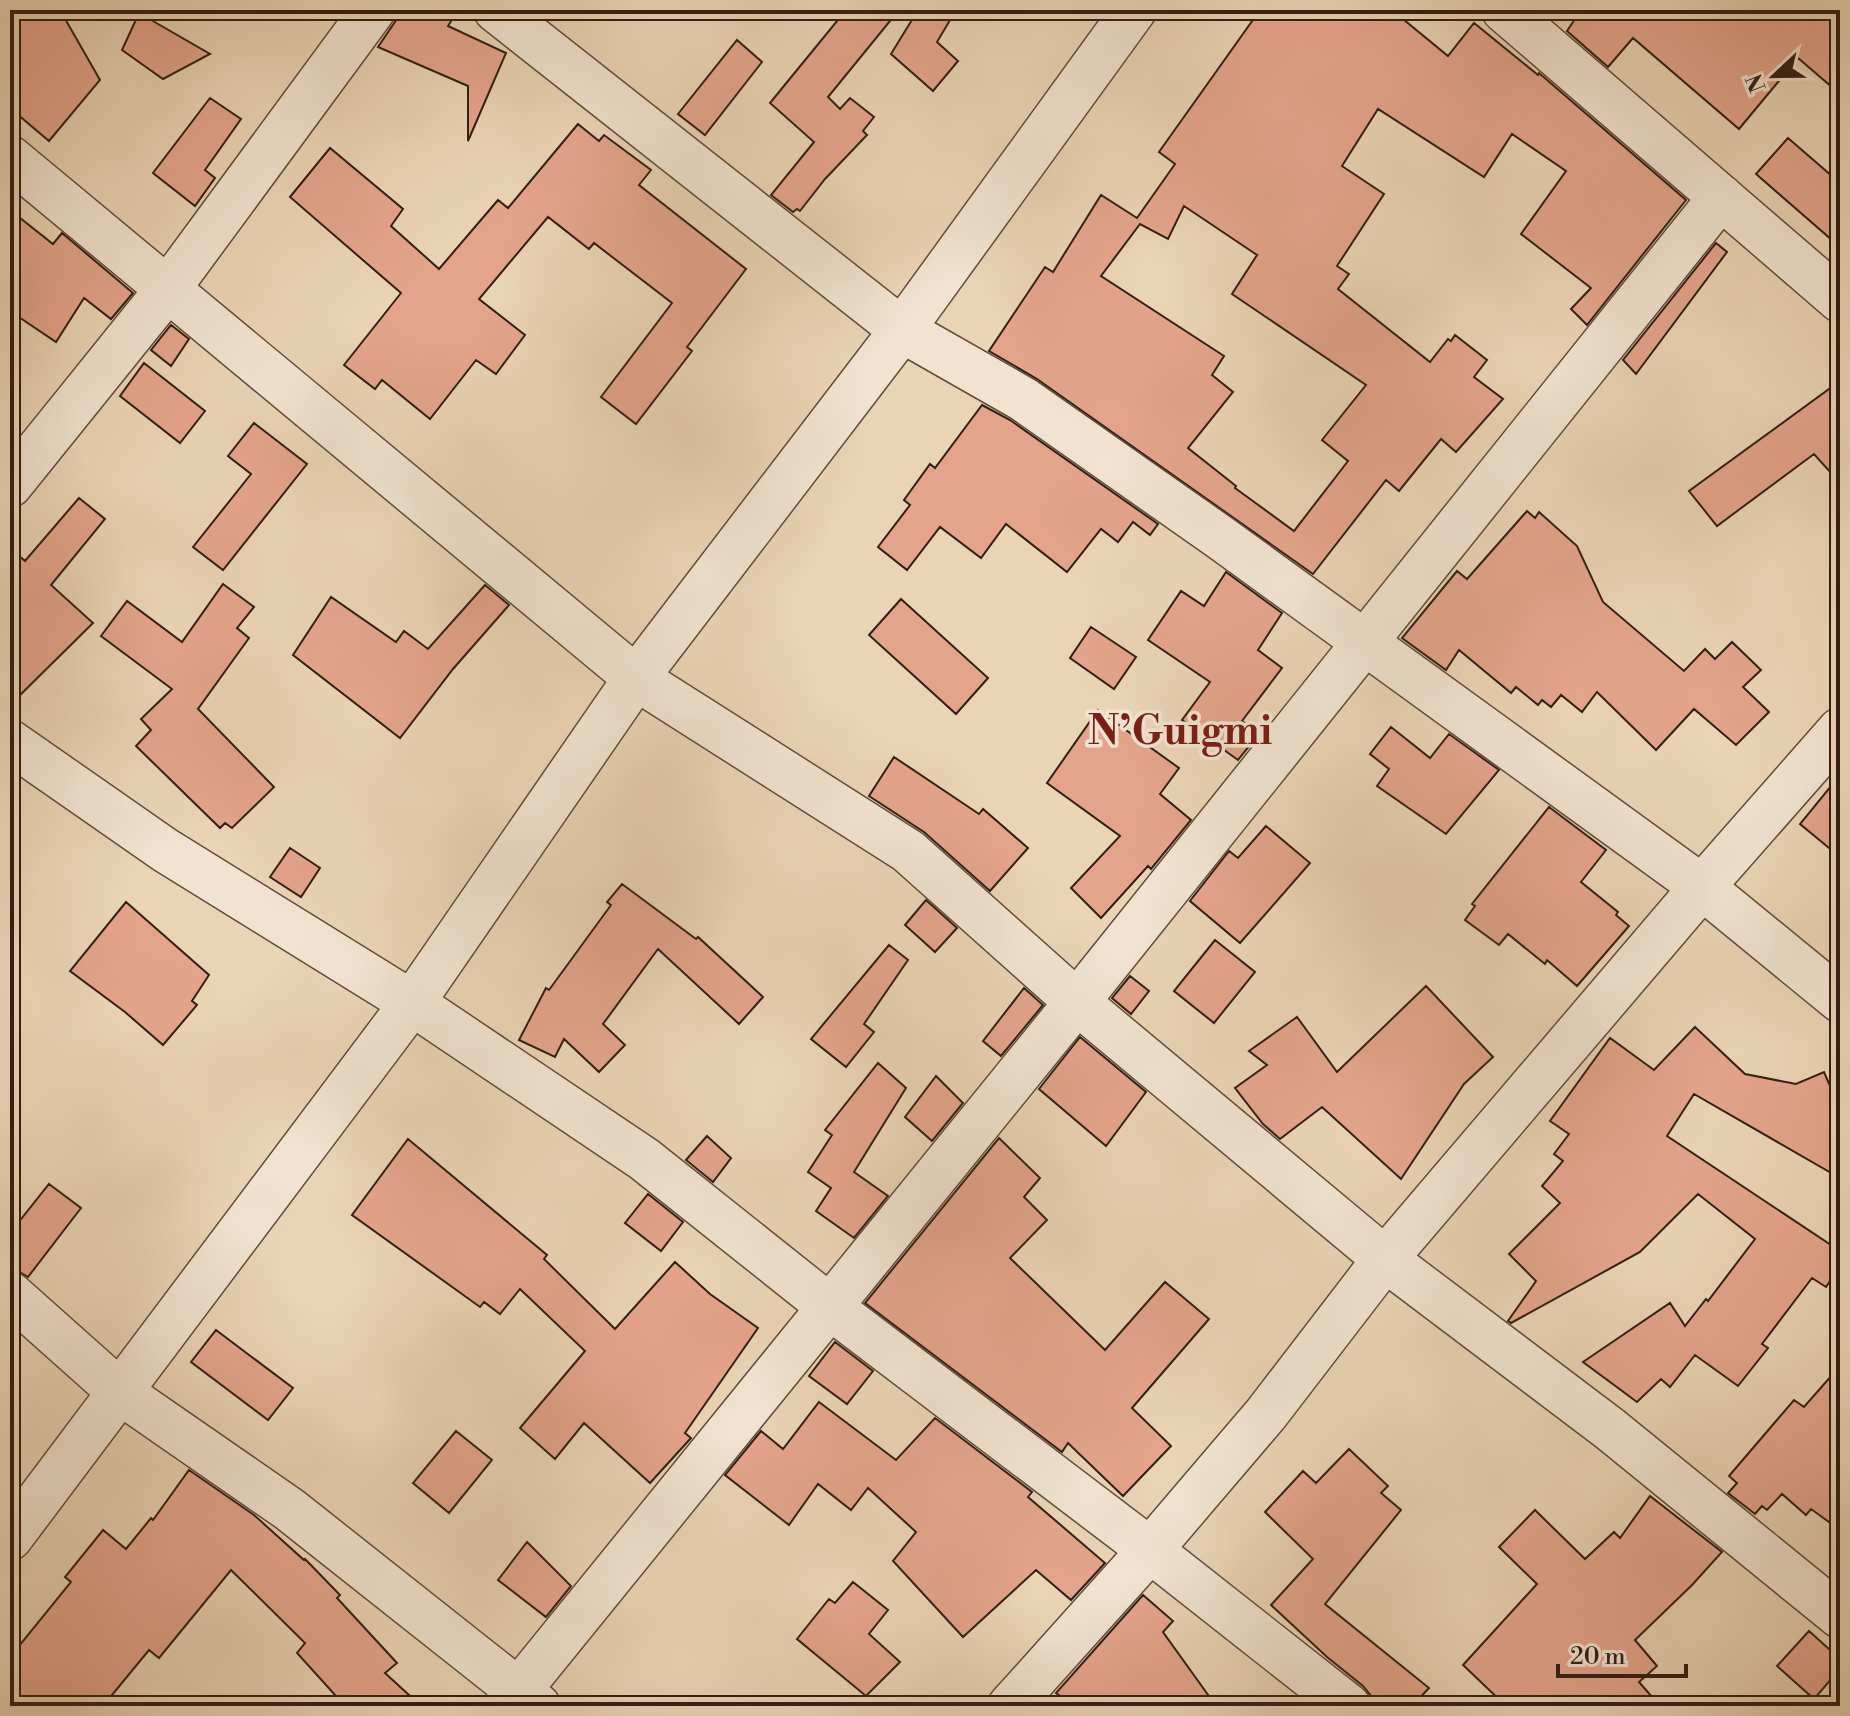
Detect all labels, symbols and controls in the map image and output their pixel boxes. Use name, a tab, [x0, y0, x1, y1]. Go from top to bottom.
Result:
north arrow	[1734, 36, 1814, 116]
text: N	[1741, 69, 1773, 96]
district label: N’Guigmi	[1088, 707, 1273, 757]
scale bar	[1558, 1628, 1686, 1678]
text: 20 m	[1570, 1642, 1626, 1672]

